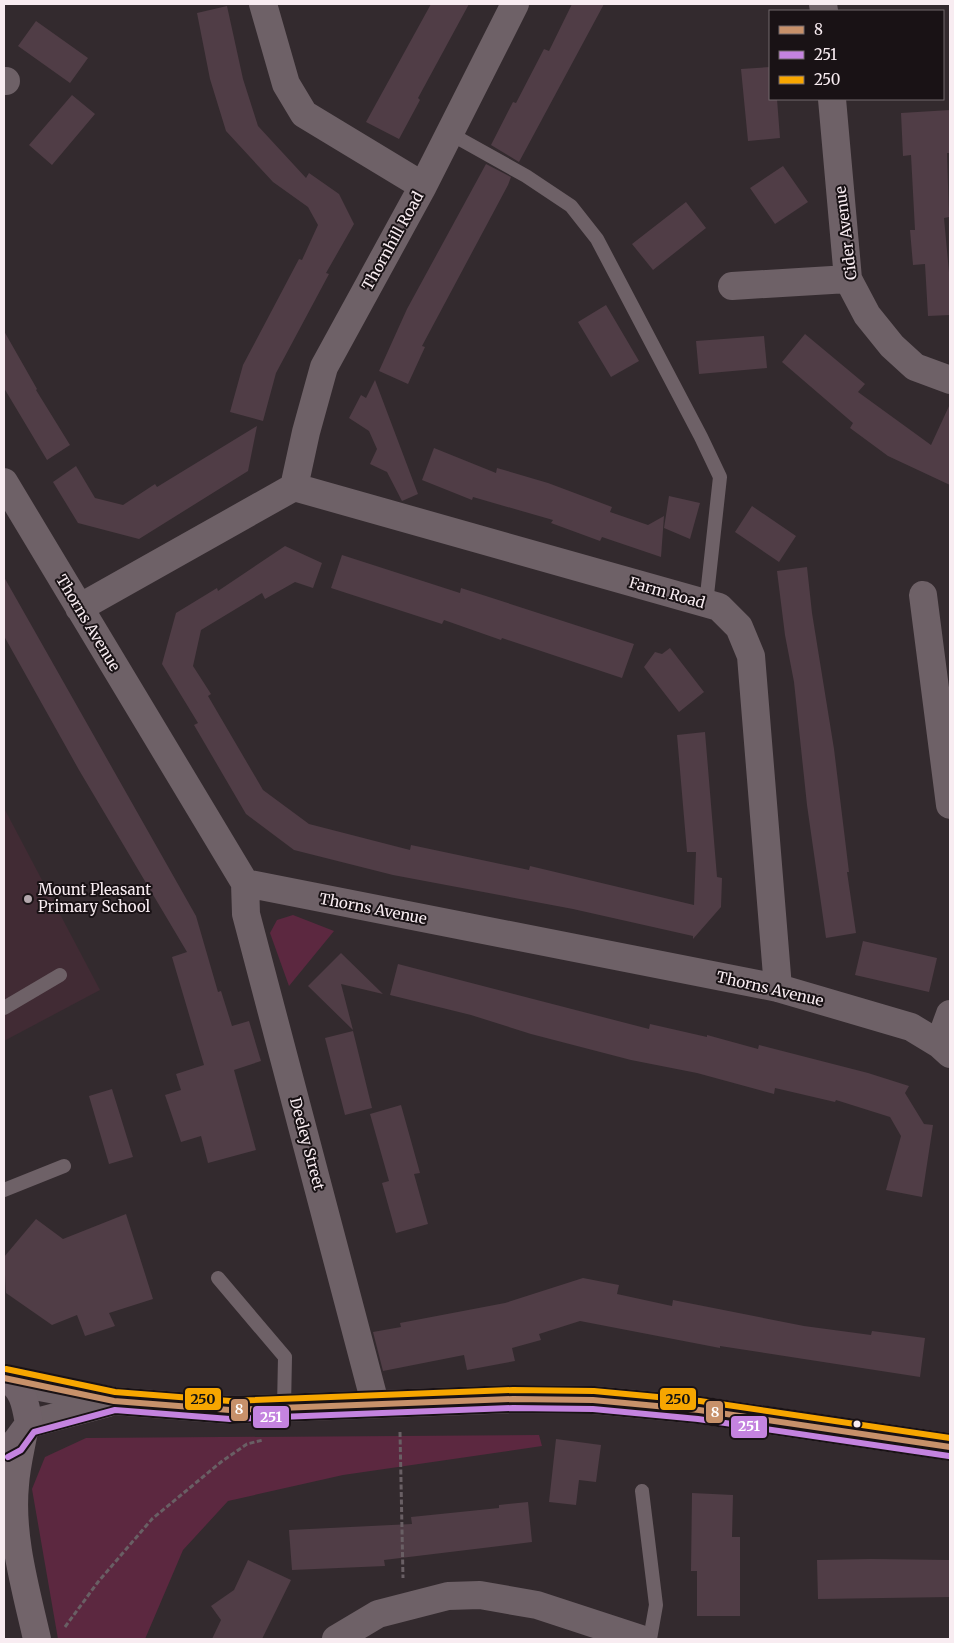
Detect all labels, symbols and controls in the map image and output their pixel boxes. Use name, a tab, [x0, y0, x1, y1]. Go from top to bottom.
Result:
legend	[769, 10, 944, 100]
text: 8	[814, 20, 823, 39]
text: 251	[814, 45, 837, 64]
text: 250	[814, 70, 841, 89]
street label: Cider Avenue	[830, 185, 861, 281]
street label: Thornhill Road	[358, 188, 427, 293]
street label: Thorns Avenue	[52, 571, 125, 675]
street label: Farm Road	[627, 573, 707, 612]
place label: Mount Pleasant Primary School	[38, 880, 151, 916]
street label: Thorns Avenue	[318, 889, 429, 928]
marker: Mount Pleasant Primary School	[22, 893, 34, 905]
street label: Thorns Avenue	[715, 967, 826, 1010]
street label: Deeley Street	[286, 1095, 329, 1192]
line badge: 250	[184, 1387, 222, 1411]
line badge: 250	[659, 1387, 697, 1411]
text: 250	[190, 1390, 216, 1408]
text: 250	[665, 1390, 691, 1408]
line badge: 8	[230, 1398, 249, 1422]
text: 8	[235, 1400, 244, 1418]
line badge: 8	[705, 1400, 724, 1424]
text: 8	[711, 1403, 720, 1421]
line badge: 251	[252, 1405, 290, 1429]
text: 251	[260, 1408, 282, 1426]
line badge: 251	[730, 1415, 768, 1439]
text: 251	[738, 1417, 760, 1435]
unlabelled marker	[852, 1419, 862, 1429]

